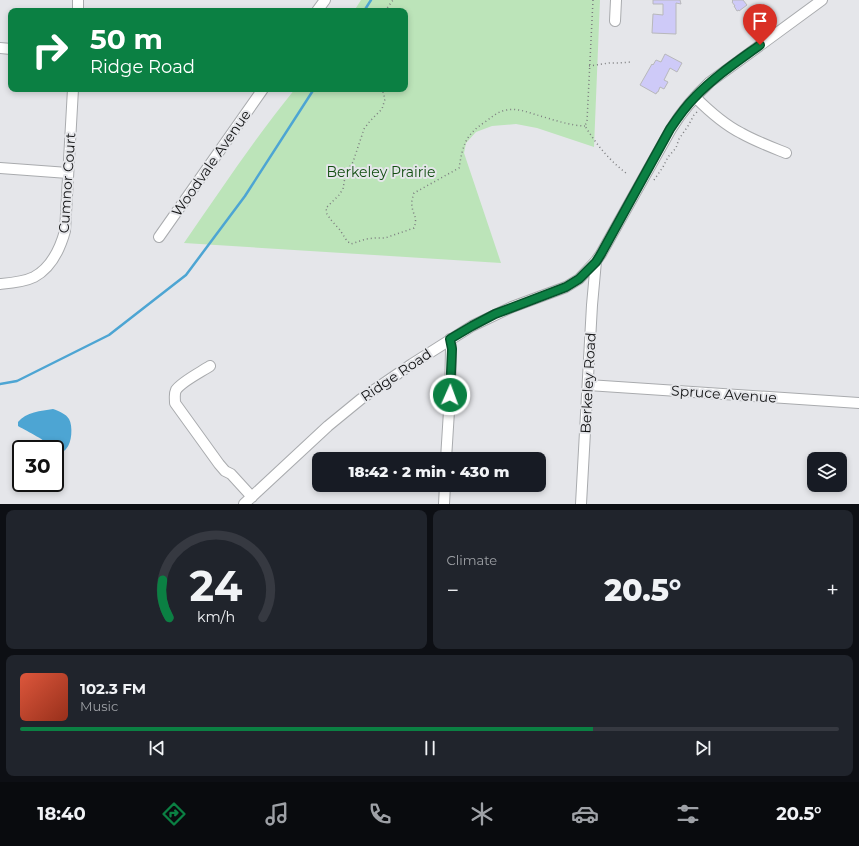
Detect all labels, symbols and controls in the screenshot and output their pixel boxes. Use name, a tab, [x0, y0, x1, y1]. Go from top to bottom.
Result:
pin	[743, 4, 777, 45]
icon: arrive	[749, 10, 771, 32]
text: 50 m	[90, 22, 163, 56]
icon: right	[24, 24, 76, 76]
text: Ridge Road	[90, 56, 195, 78]
street label: Woodvale Avenue	[167, 106, 255, 220]
street label: Cumnor Court	[55, 132, 80, 234]
park label: Berkeley Prairie	[327, 163, 435, 181]
street label: Berkeley Road	[576, 332, 600, 434]
street label: Ridge Road	[357, 345, 435, 405]
position arrow	[429, 374, 471, 416]
street label: Spruce Avenue	[671, 381, 777, 407]
speed limit sign: 30	[12, 440, 64, 492]
map controls	[807, 452, 847, 492]
button: layers	[807, 452, 847, 492]
text: 18:42 · 2 min · 430 m	[349, 462, 509, 481]
text: Climate	[447, 552, 497, 568]
text: 24	[190, 560, 243, 610]
text: 20.5°	[604, 572, 681, 609]
text: −	[447, 577, 459, 604]
text: +	[826, 577, 839, 604]
text: km/h	[197, 607, 235, 625]
text: 102.3 FM	[80, 679, 146, 698]
text: Music	[80, 698, 118, 714]
icon: previous	[146, 737, 168, 759]
icon: pause	[419, 737, 441, 759]
icon: next	[692, 737, 714, 759]
icon: directions	[160, 800, 188, 828]
icon: music	[263, 800, 291, 828]
icon: phone	[366, 800, 394, 828]
icon: climate	[468, 800, 496, 828]
icon: car	[571, 800, 599, 828]
icon: filters	[674, 800, 702, 828]
text: 18:40	[37, 803, 86, 825]
text: 20.5°	[776, 803, 822, 825]

